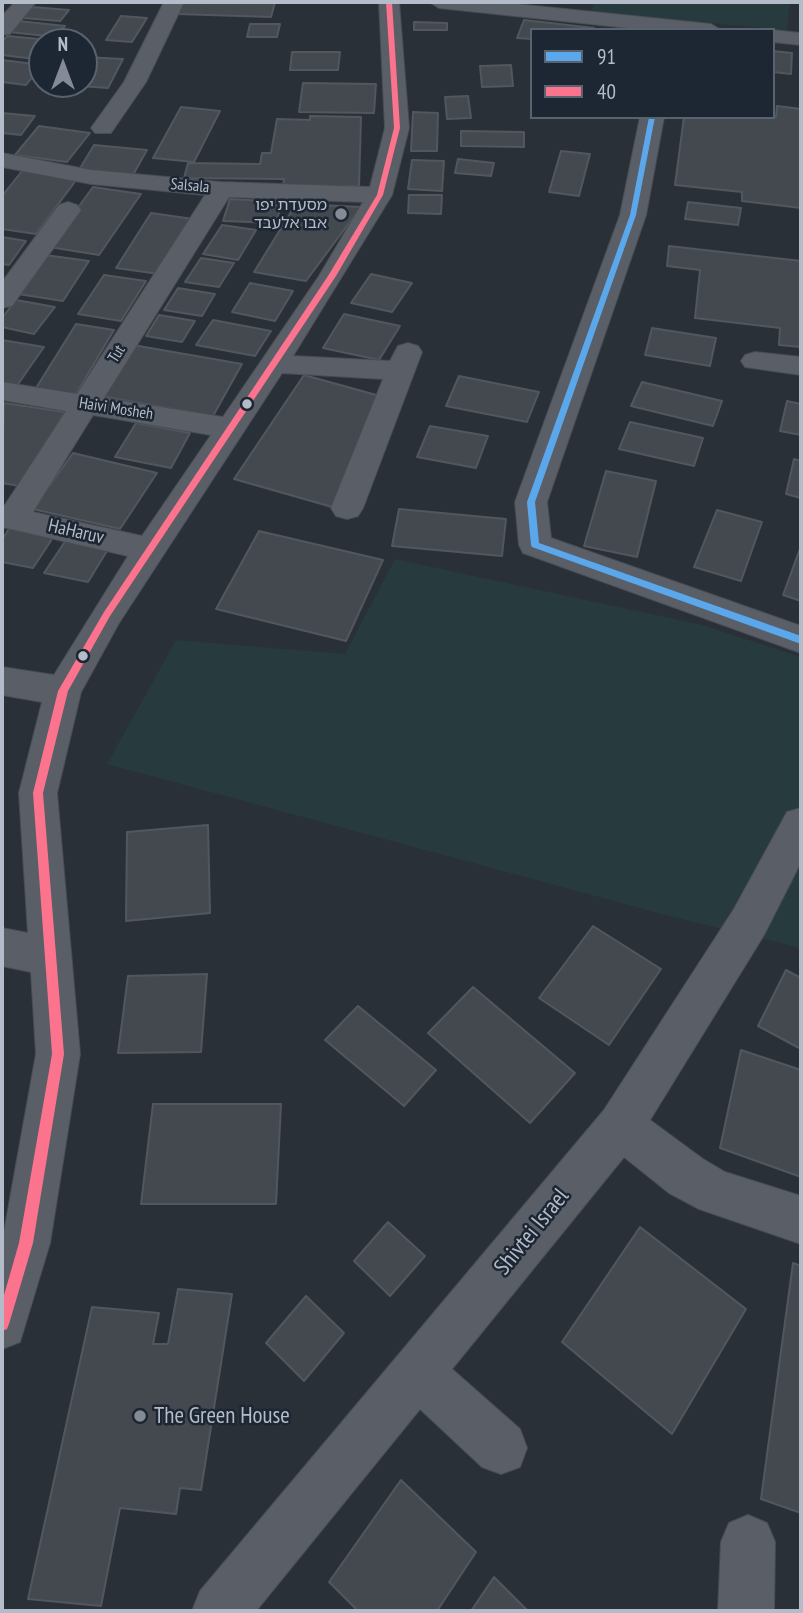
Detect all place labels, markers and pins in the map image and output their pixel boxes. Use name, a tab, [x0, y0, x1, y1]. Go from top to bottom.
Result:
place label: מסעדת יפו אבו אלעבד	[254, 195, 327, 233]
marker: מסעדת יפו אבו אלעבד	[333, 206, 349, 222]
unlabelled marker	[240, 397, 254, 411]
unlabelled marker	[76, 649, 90, 663]
place label: The Green House	[154, 1402, 290, 1430]
marker: The Green House	[132, 1408, 148, 1424]

